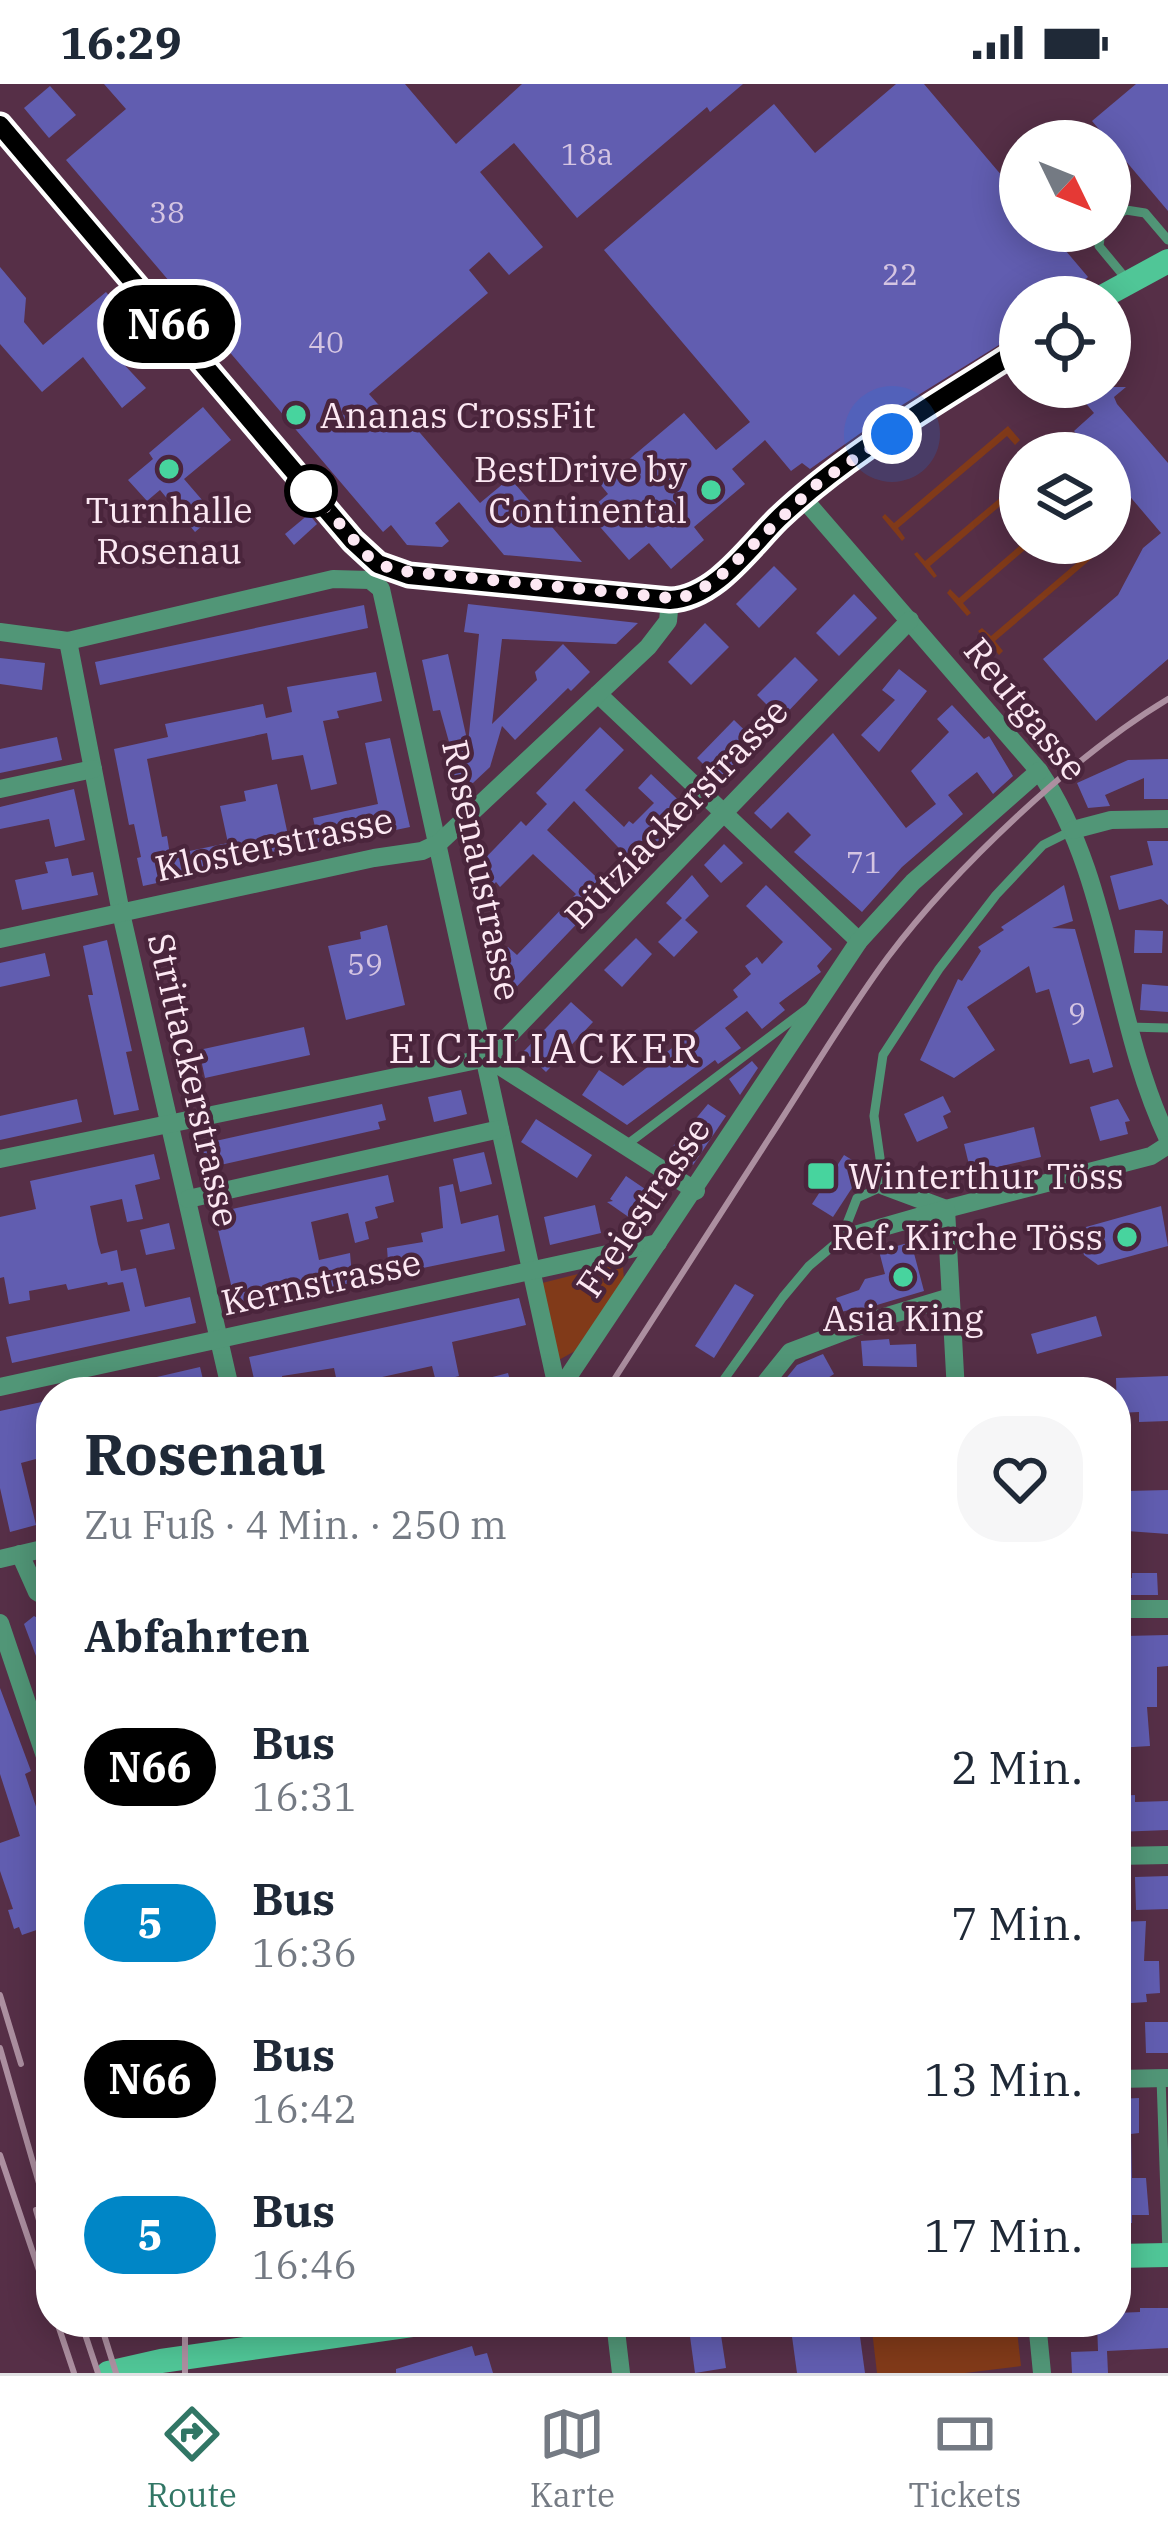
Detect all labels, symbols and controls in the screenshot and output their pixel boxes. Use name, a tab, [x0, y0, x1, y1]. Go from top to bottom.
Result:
text: 16:29	[60, 13, 182, 71]
north arrow	[999, 120, 1131, 252]
map controls	[999, 120, 1131, 564]
house number: 18a	[561, 134, 613, 173]
house number: 38	[149, 192, 185, 231]
house number: 22	[882, 254, 918, 293]
button: locate	[999, 276, 1131, 408]
line badge: N66	[100, 285, 238, 363]
text: N66	[127, 296, 211, 351]
house number: 40	[308, 322, 344, 361]
place label: Ananas CrossFit	[320, 391, 596, 438]
marker: Ananas CrossFit	[283, 402, 309, 428]
your location	[862, 404, 922, 464]
button: layers	[999, 432, 1131, 564]
place label: BestDrive by Continental	[474, 445, 688, 533]
marker: Turnhalle Rosenau	[156, 456, 182, 482]
unlabelled marker	[286, 466, 336, 516]
marker: BestDrive by Continental	[698, 477, 724, 503]
place label: Turnhalle Rosenau	[85, 486, 253, 574]
street label: Reutgasse	[954, 627, 1098, 790]
street label: Bütziackerstrasse	[554, 688, 798, 938]
street label: Rosenaustrasse	[432, 735, 533, 1005]
street label: Klosterstrasse	[151, 795, 397, 892]
house number: 71	[846, 842, 882, 881]
street label: Strittackerstrasse	[138, 928, 251, 1231]
house number: 59	[347, 944, 383, 983]
house number: 9	[1068, 993, 1086, 1032]
district label: EICHLIACKER	[388, 1020, 702, 1075]
street label: Freiestrasse	[565, 1108, 720, 1306]
place label: Winterthur Töss	[848, 1152, 1124, 1199]
marker: Winterthur Töss	[805, 1160, 837, 1192]
place label: Ref. Kirche Töss	[831, 1213, 1103, 1260]
marker: Ref. Kirche Töss	[1114, 1224, 1140, 1250]
street label: Kernstrasse	[217, 1237, 425, 1326]
marker: Asia King	[890, 1264, 916, 1290]
place label: Asia King	[823, 1294, 984, 1341]
button: heart	[957, 1416, 1083, 1542]
text: Rosenau	[84, 1417, 326, 1491]
text: Zu Fuß · 4 Min. · 250 m	[84, 1499, 507, 1550]
text: Abfahrten	[84, 1606, 310, 1664]
text: Bus	[252, 1713, 335, 1771]
text: 2 Min.	[951, 1738, 1083, 1796]
text: N66	[108, 1739, 192, 1794]
text: 16:31	[252, 1771, 357, 1822]
text: Bus	[252, 1869, 335, 1927]
text: 7 Min.	[951, 1894, 1083, 1952]
text: 5	[137, 1895, 163, 1950]
text: 16:36	[252, 1927, 357, 1978]
text: Bus	[252, 2025, 335, 2083]
text: 13 Min.	[924, 2050, 1083, 2108]
text: N66	[108, 2051, 192, 2106]
text: 16:42	[252, 2083, 357, 2134]
text: Bus	[252, 2181, 335, 2239]
text: 17 Min.	[924, 2206, 1083, 2264]
text: 5	[137, 2207, 163, 2262]
text: 16:46	[252, 2239, 357, 2290]
tab: Route	[147, 2401, 237, 2516]
tab: Karte	[530, 2401, 615, 2516]
tab: Tickets	[908, 2401, 1021, 2516]

